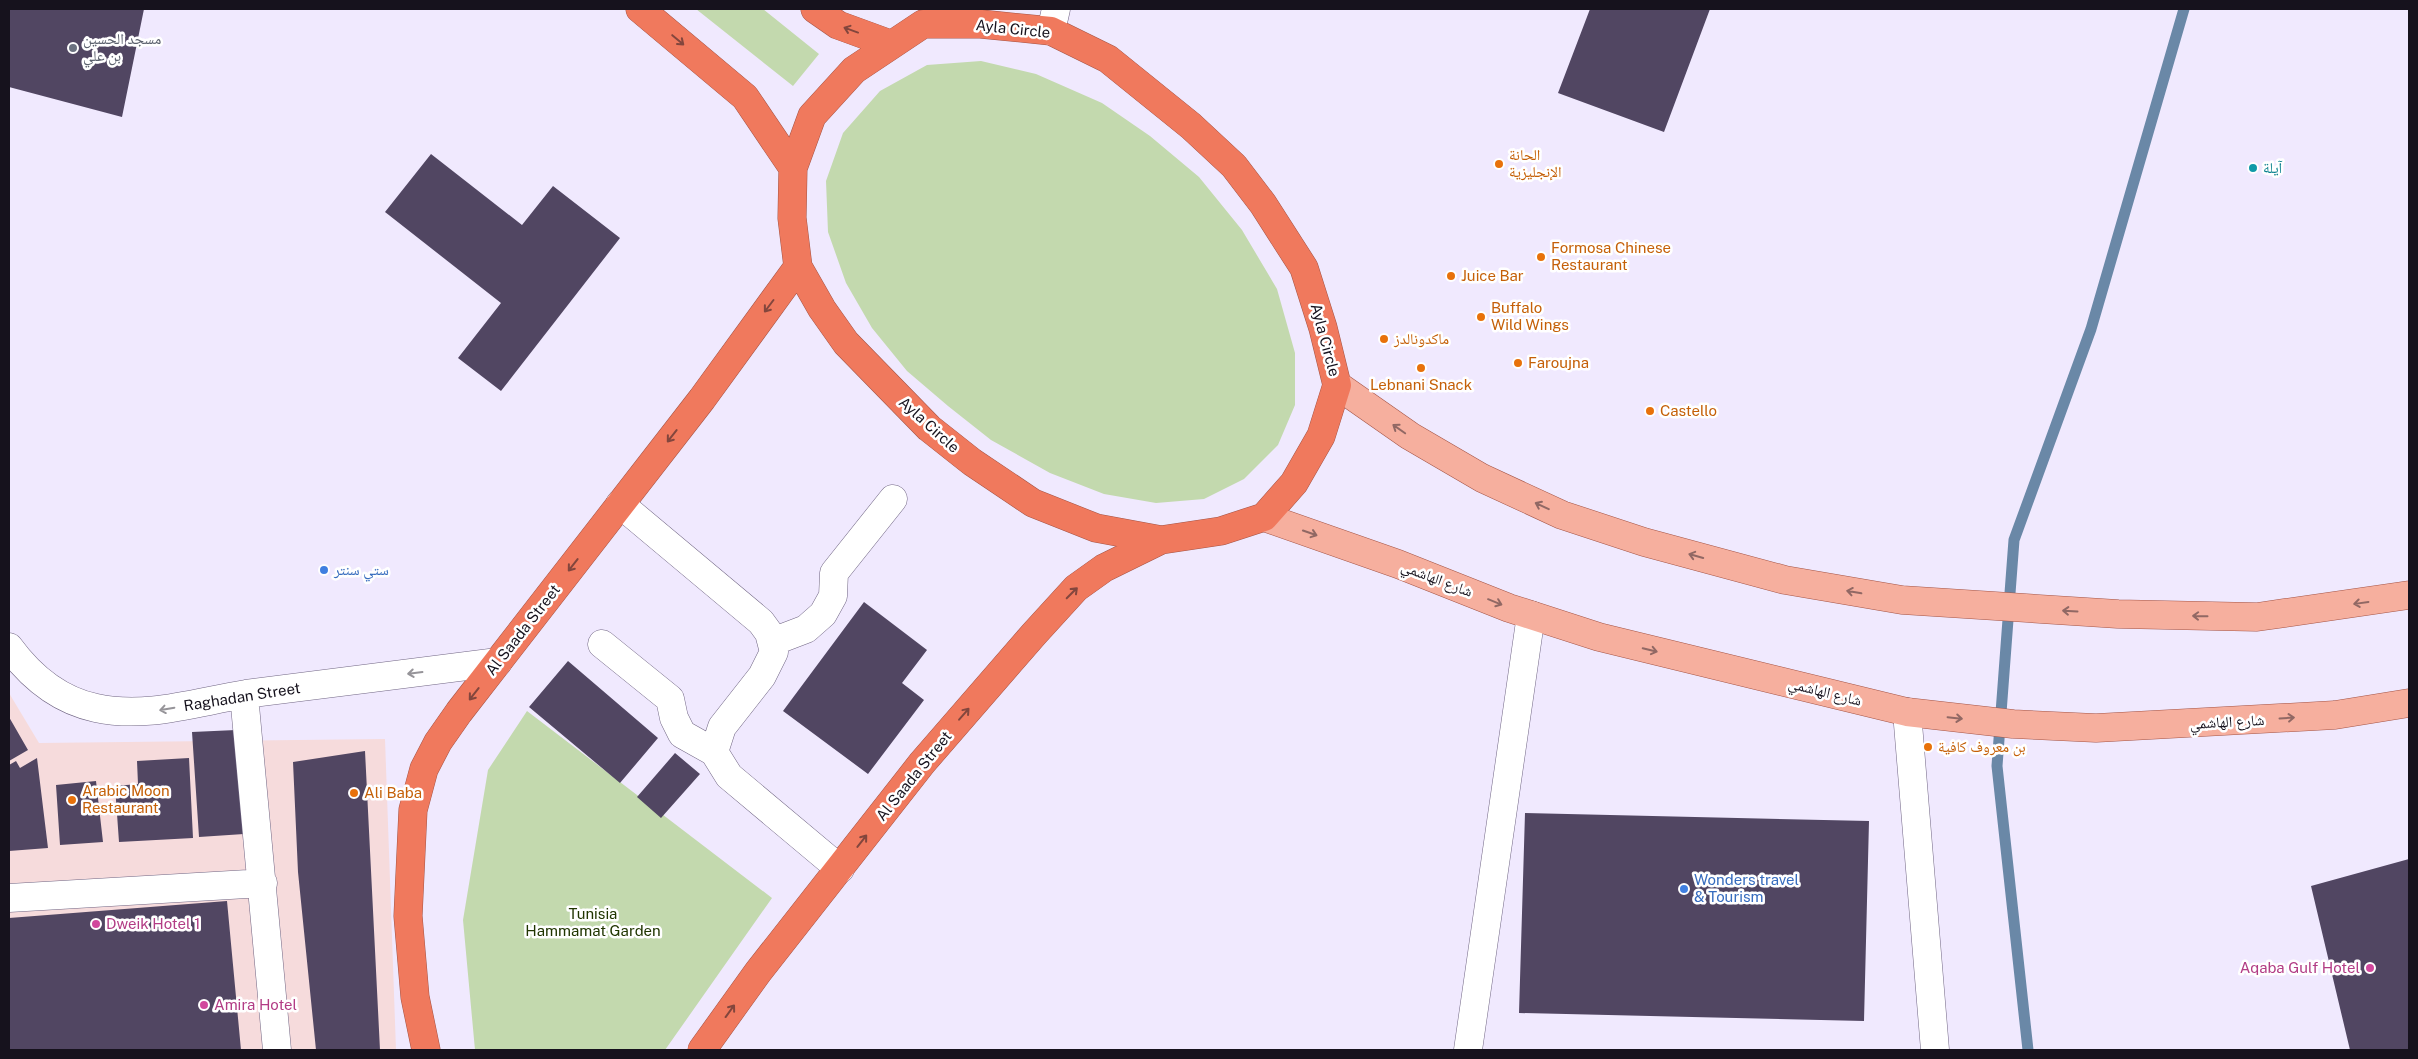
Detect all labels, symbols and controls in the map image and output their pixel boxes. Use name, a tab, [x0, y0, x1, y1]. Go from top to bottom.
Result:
street label: Ayla Circle	[975, 16, 1051, 41]
one-way arrow	[844, 25, 859, 34]
place label: مسجد الحسين بن علي	[83, 30, 162, 68]
one-way arrow	[671, 35, 684, 46]
marker: مسجد الحسين بن علي	[67, 42, 79, 54]
place label: الحانة الإنجليزية	[1509, 146, 1562, 181]
marker: الحانة الإنجليزية	[1493, 158, 1505, 170]
place label: آيلة	[2263, 159, 2283, 176]
marker: آيلة	[2247, 162, 2259, 174]
place label: Formosa Chinese Restaurant	[1551, 239, 1671, 273]
marker: Formosa Chinese Restaurant	[1535, 251, 1547, 263]
place label: Juice Bar	[1461, 267, 1524, 284]
marker: Juice Bar	[1445, 270, 1457, 282]
one-way arrow	[764, 299, 774, 313]
place label: Buffalo Wild Wings	[1491, 299, 1569, 333]
street label: Ayla Circle	[1308, 302, 1343, 378]
marker: Buffalo Wild Wings	[1475, 311, 1487, 323]
place label: ماكدونالدز	[1393, 330, 1449, 348]
marker: ماكدونالدز	[1378, 333, 1390, 345]
place label: Faroujna	[1528, 354, 1589, 371]
marker: Faroujna	[1512, 357, 1524, 369]
marker: Lebnani Snack	[1415, 362, 1427, 374]
place label: Lebnani Snack	[1370, 376, 1472, 393]
street label: Ayla Circle	[896, 393, 963, 456]
place label: Castello	[1660, 402, 1717, 419]
marker: Castello	[1644, 405, 1656, 417]
one-way arrow	[1392, 424, 1406, 434]
one-way arrow	[667, 429, 678, 442]
one-way arrow	[1534, 501, 1549, 511]
one-way arrow	[1301, 529, 1317, 538]
one-way arrow	[1688, 551, 1704, 561]
street label: شارع الهاشمي	[1398, 557, 1475, 603]
one-way arrow	[567, 558, 578, 571]
place label: ستي سنتر	[333, 561, 389, 582]
marker: ستي سنتر	[318, 564, 330, 576]
street label: Al Saada Street	[482, 581, 563, 678]
one-way arrow	[1066, 587, 1078, 599]
one-way arrow	[1847, 587, 1863, 597]
one-way arrow	[1487, 598, 1502, 607]
one-way arrow	[2354, 599, 2370, 609]
one-way arrow	[2062, 606, 2078, 615]
one-way arrow	[2192, 611, 2208, 621]
one-way arrow	[1641, 646, 1657, 655]
one-way arrow	[407, 668, 423, 678]
street label: شارع الهاشمي	[1786, 674, 1864, 713]
street label: Raghadan Street	[182, 679, 302, 714]
one-way arrow	[468, 687, 479, 700]
one-way arrow	[160, 704, 176, 714]
one-way arrow	[958, 708, 970, 721]
street label: شارع الهاشمي	[2189, 711, 2265, 736]
one-way arrow	[1947, 713, 1963, 723]
one-way arrow	[2279, 714, 2295, 723]
street label: Al Saada Street	[872, 727, 955, 824]
place label: بن معروف كافية	[1938, 738, 2026, 757]
marker: بن معروف كافية	[1922, 741, 1934, 753]
place label: Arabic Moon Restaurant	[82, 782, 170, 816]
place label: Ali Baba	[364, 784, 422, 801]
marker: Ali Baba	[348, 787, 360, 799]
marker: Arabic Moon Restaurant	[66, 794, 78, 806]
one-way arrow	[857, 834, 867, 848]
place label: Wonders travel & Tourism	[1694, 871, 1799, 905]
marker: Wonders travel & Tourism	[1678, 883, 1690, 895]
park label: Tunisia Hammamat Garden	[525, 905, 661, 939]
place label: Dweik Hotel 1	[106, 915, 200, 932]
marker: Dweik Hotel 1	[90, 918, 102, 930]
place label: Aqaba Gulf Hotel	[2240, 959, 2360, 976]
marker: Aqaba Gulf Hotel	[2364, 962, 2376, 974]
place label: Amira Hotel	[214, 996, 297, 1013]
marker: Amira Hotel	[198, 999, 210, 1011]
one-way arrow	[725, 1004, 736, 1018]

